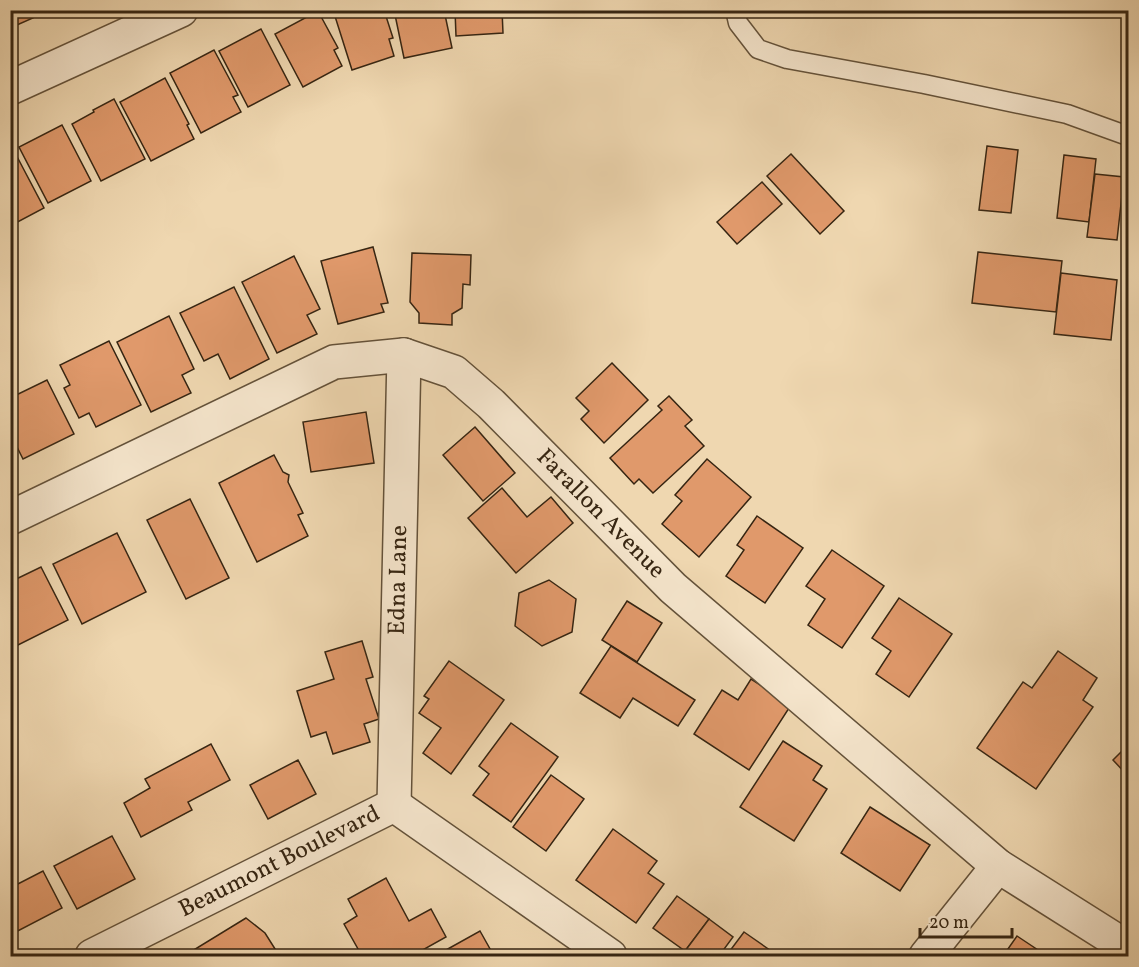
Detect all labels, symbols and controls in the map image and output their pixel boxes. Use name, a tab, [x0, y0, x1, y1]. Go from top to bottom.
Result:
street label: Farallon Avenue	[528, 442, 672, 587]
street label: Edna Lane	[381, 525, 417, 636]
street label: Beaumont Boulevard	[173, 797, 386, 927]
scale bar	[920, 901, 1012, 939]
text: 20 m	[929, 911, 969, 936]

